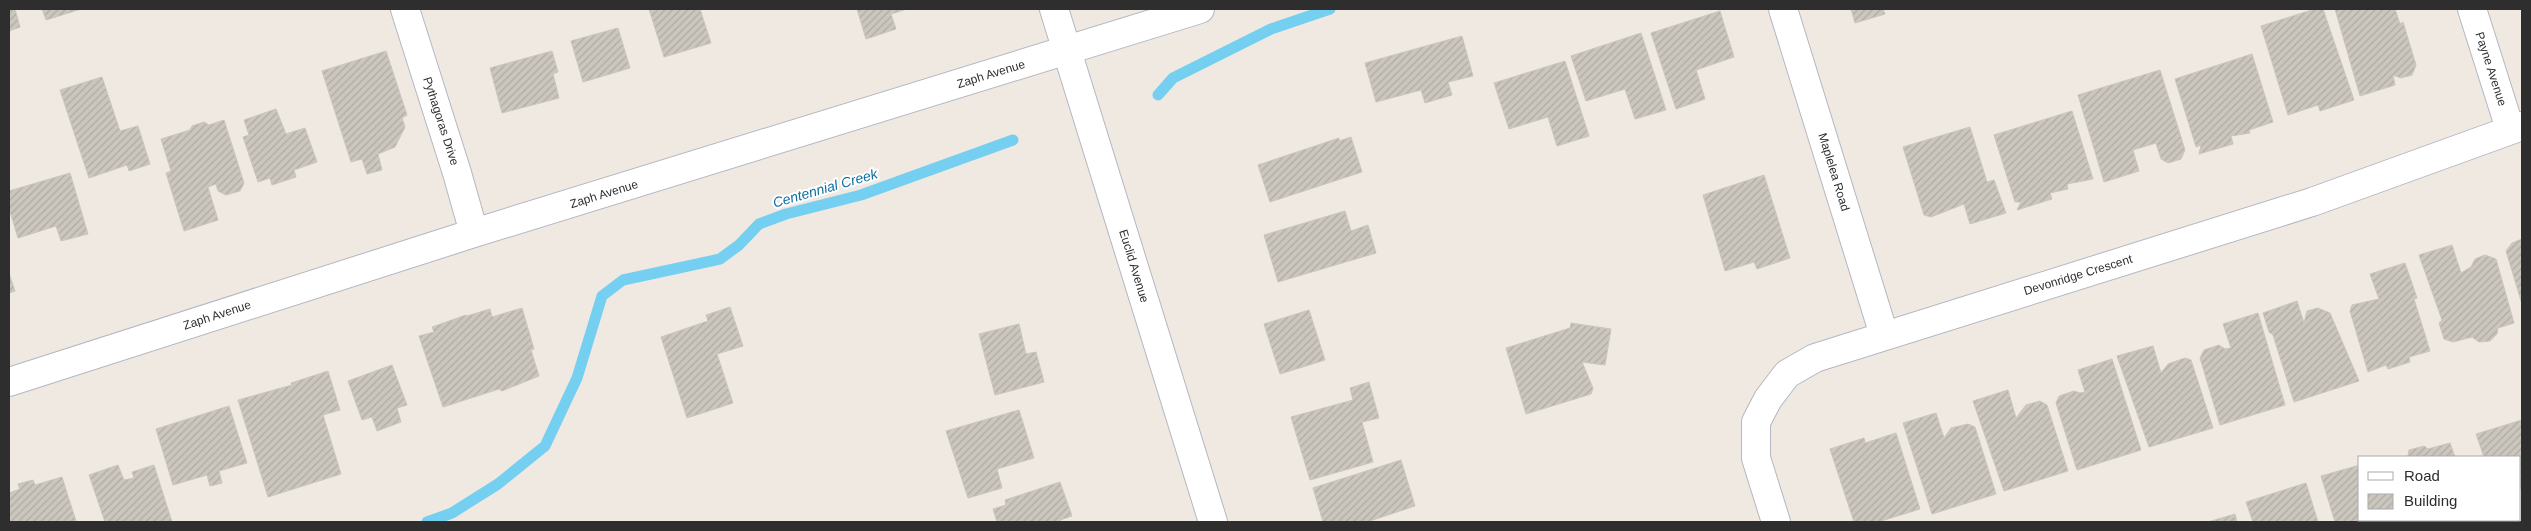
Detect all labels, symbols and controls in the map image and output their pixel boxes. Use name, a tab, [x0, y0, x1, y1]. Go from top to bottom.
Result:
street label: Payne Avenue	[2472, 30, 2510, 108]
street label: Zaph Avenue	[955, 57, 1027, 91]
street label: Pythagoras Drive	[420, 75, 462, 167]
street label: Maplelea Road	[1816, 131, 1852, 213]
water label: Centennial Creek	[771, 165, 880, 211]
street label: Zaph Avenue	[568, 177, 640, 211]
street label: Euclid Avenue	[1116, 228, 1152, 305]
street label: Devonridge Crescent	[2022, 252, 2135, 298]
street label: Zaph Avenue	[181, 297, 253, 333]
legend	[2358, 456, 2521, 521]
text: Road	[2404, 467, 2440, 484]
text: Building	[2404, 492, 2457, 509]

